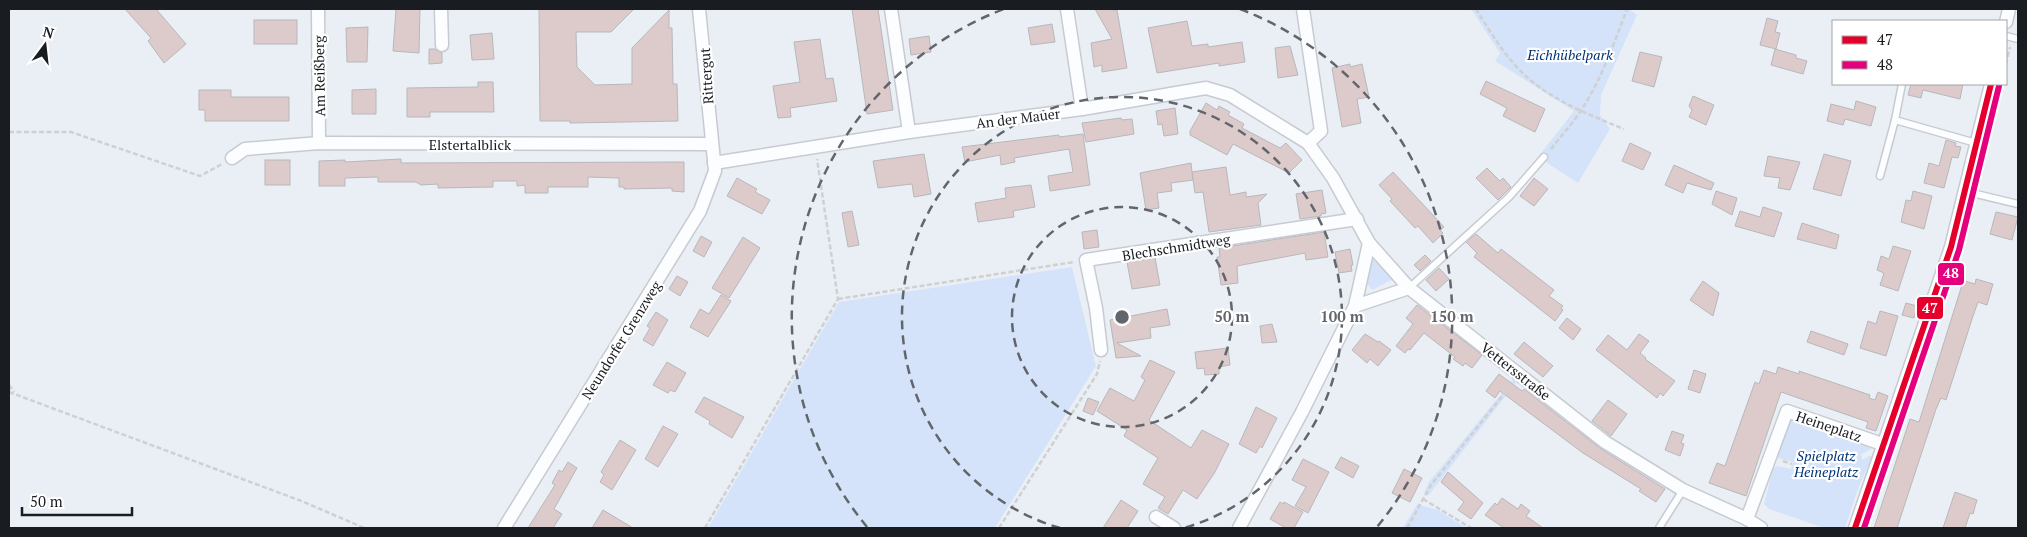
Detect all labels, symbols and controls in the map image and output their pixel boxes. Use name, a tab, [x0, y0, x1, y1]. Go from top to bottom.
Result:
north arrow	[20, 20, 70, 70]
legend	[1832, 20, 2007, 85]
text: N	[41, 21, 56, 43]
text: 47	[1877, 29, 1893, 49]
street label: Am Reißberg	[309, 35, 329, 117]
park label: Eichhübelpark	[1526, 45, 1613, 64]
street label: Rittergut	[694, 46, 717, 105]
text: 48	[1877, 54, 1893, 74]
street label: An der Mauer	[975, 103, 1062, 133]
street label: Elstertalblick	[429, 135, 512, 154]
street label: Blechschmidtweg	[1121, 229, 1232, 265]
line badge: 48	[1937, 262, 1965, 286]
text: 48	[1943, 263, 1959, 282]
street label: Neundorfer Grenzweg	[577, 277, 666, 403]
line badge: 47	[1916, 296, 1944, 320]
text: 47	[1922, 298, 1938, 317]
text: 50 m	[1215, 306, 1250, 326]
text: 100 m	[1320, 306, 1364, 326]
text: 150 m	[1430, 306, 1474, 326]
centre of rings	[1113, 308, 1131, 326]
street label: Vettersstraße	[1477, 338, 1555, 404]
street label: Heineplatz	[1794, 406, 1864, 446]
park label: Spielplatz Heineplatz	[1793, 446, 1859, 481]
scale bar	[22, 484, 132, 516]
text: 50 m	[30, 491, 63, 511]

